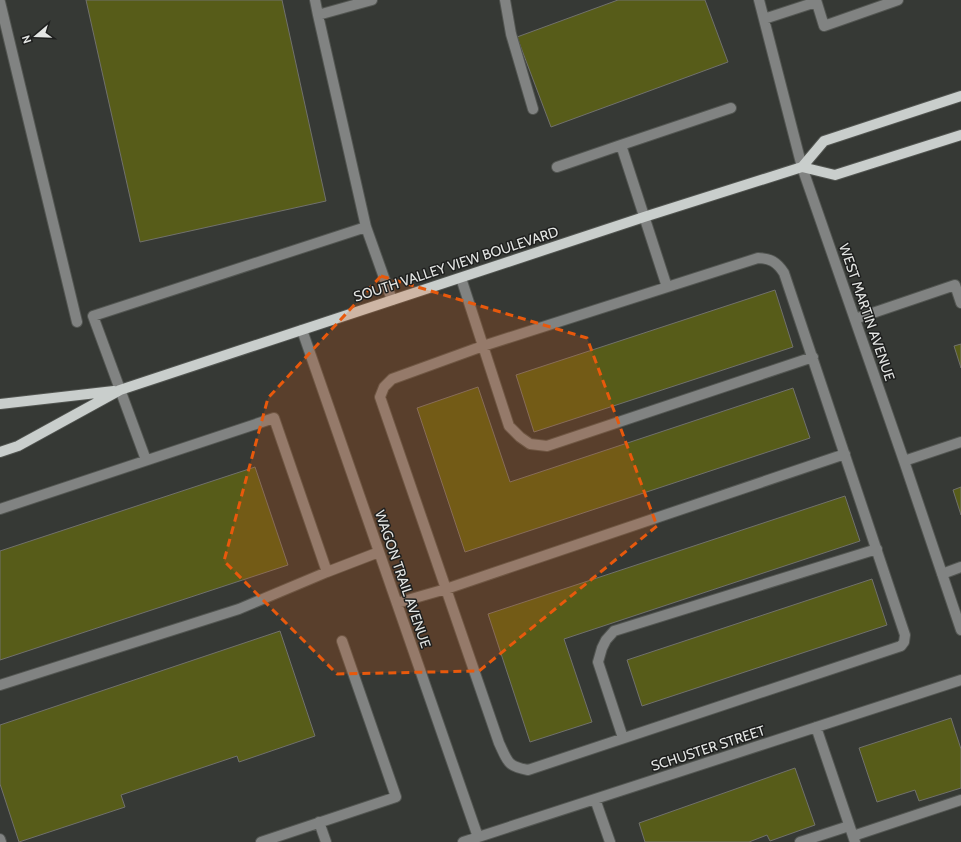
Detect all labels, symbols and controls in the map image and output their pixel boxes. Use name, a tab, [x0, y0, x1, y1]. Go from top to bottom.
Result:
north arrow	[16, 16, 56, 56]
text: N	[19, 33, 34, 45]
street label: SOUTH VALLEY VIEW BOULEVARD	[351, 222, 561, 306]
street label: WEST MARTIN AVENUE	[835, 241, 899, 383]
street label: WAGON TRAIL AVENUE	[371, 508, 435, 651]
street label: SCHUSTER STREET	[649, 721, 768, 775]

